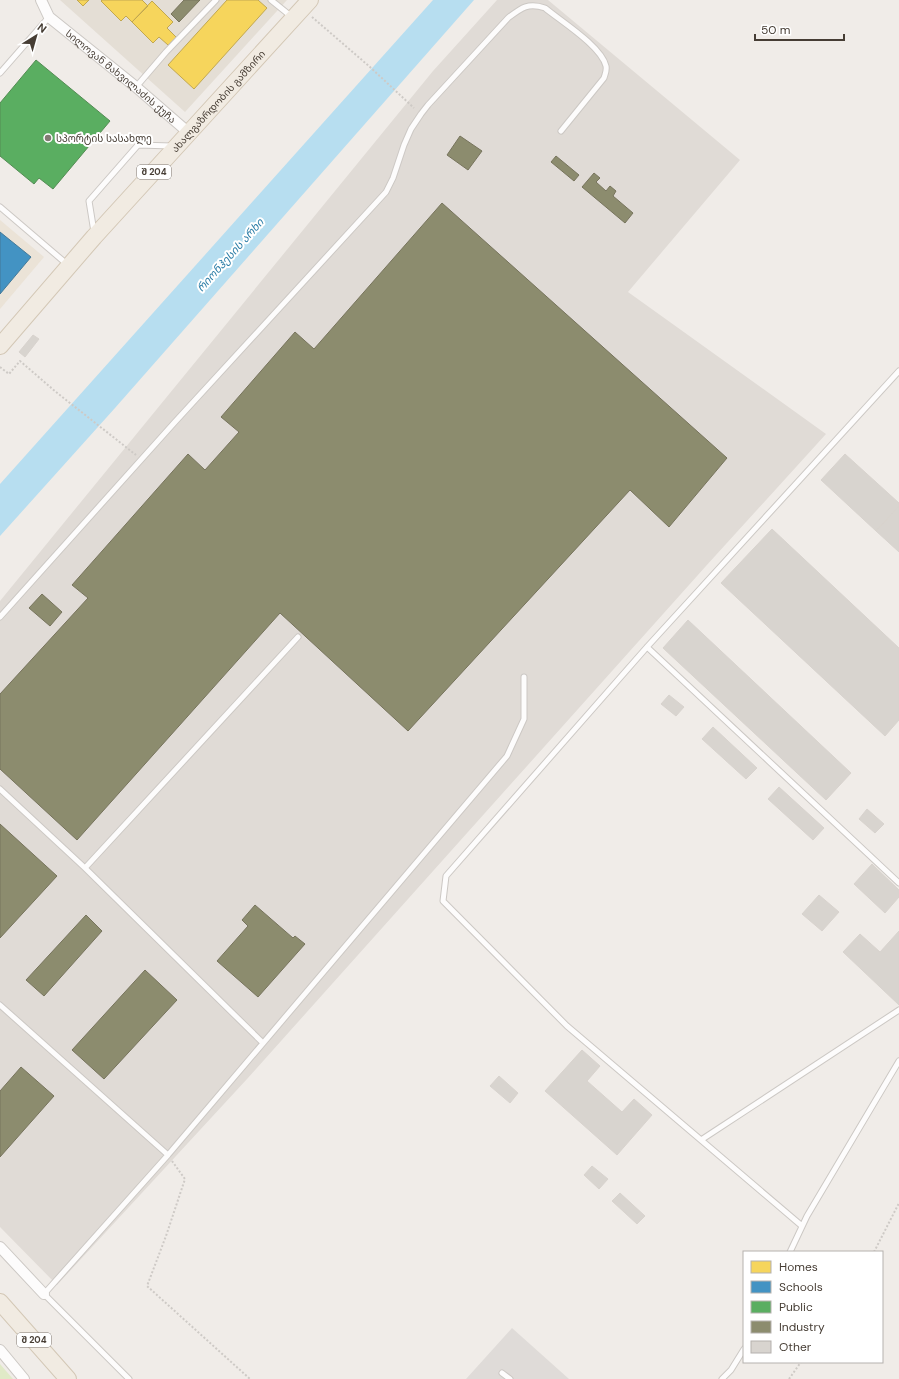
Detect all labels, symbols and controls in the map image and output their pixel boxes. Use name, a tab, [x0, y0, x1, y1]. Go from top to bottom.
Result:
north arrow	[16, 16, 56, 56]
scale bar	[755, 16, 844, 42]
text: N	[35, 20, 49, 36]
text: 50 m	[761, 22, 790, 38]
street label: სილოვან მახვილაძის ქუჩა	[63, 27, 179, 126]
street label: ახალგაზრდობის გამზირი	[169, 47, 268, 155]
place label: სპორტის სასახლე	[56, 132, 152, 145]
marker: სპორტის სასახლე	[43, 133, 53, 143]
road number: შ 204	[137, 165, 171, 179]
water label: რიონჰესის არხი	[193, 215, 267, 294]
legend	[743, 1251, 883, 1363]
text: Homes	[779, 1259, 818, 1275]
text: Schools	[779, 1279, 823, 1295]
text: Public	[779, 1299, 813, 1315]
text: Industry	[779, 1319, 825, 1335]
road number: შ 204	[17, 1333, 51, 1347]
text: Other	[779, 1339, 812, 1355]

